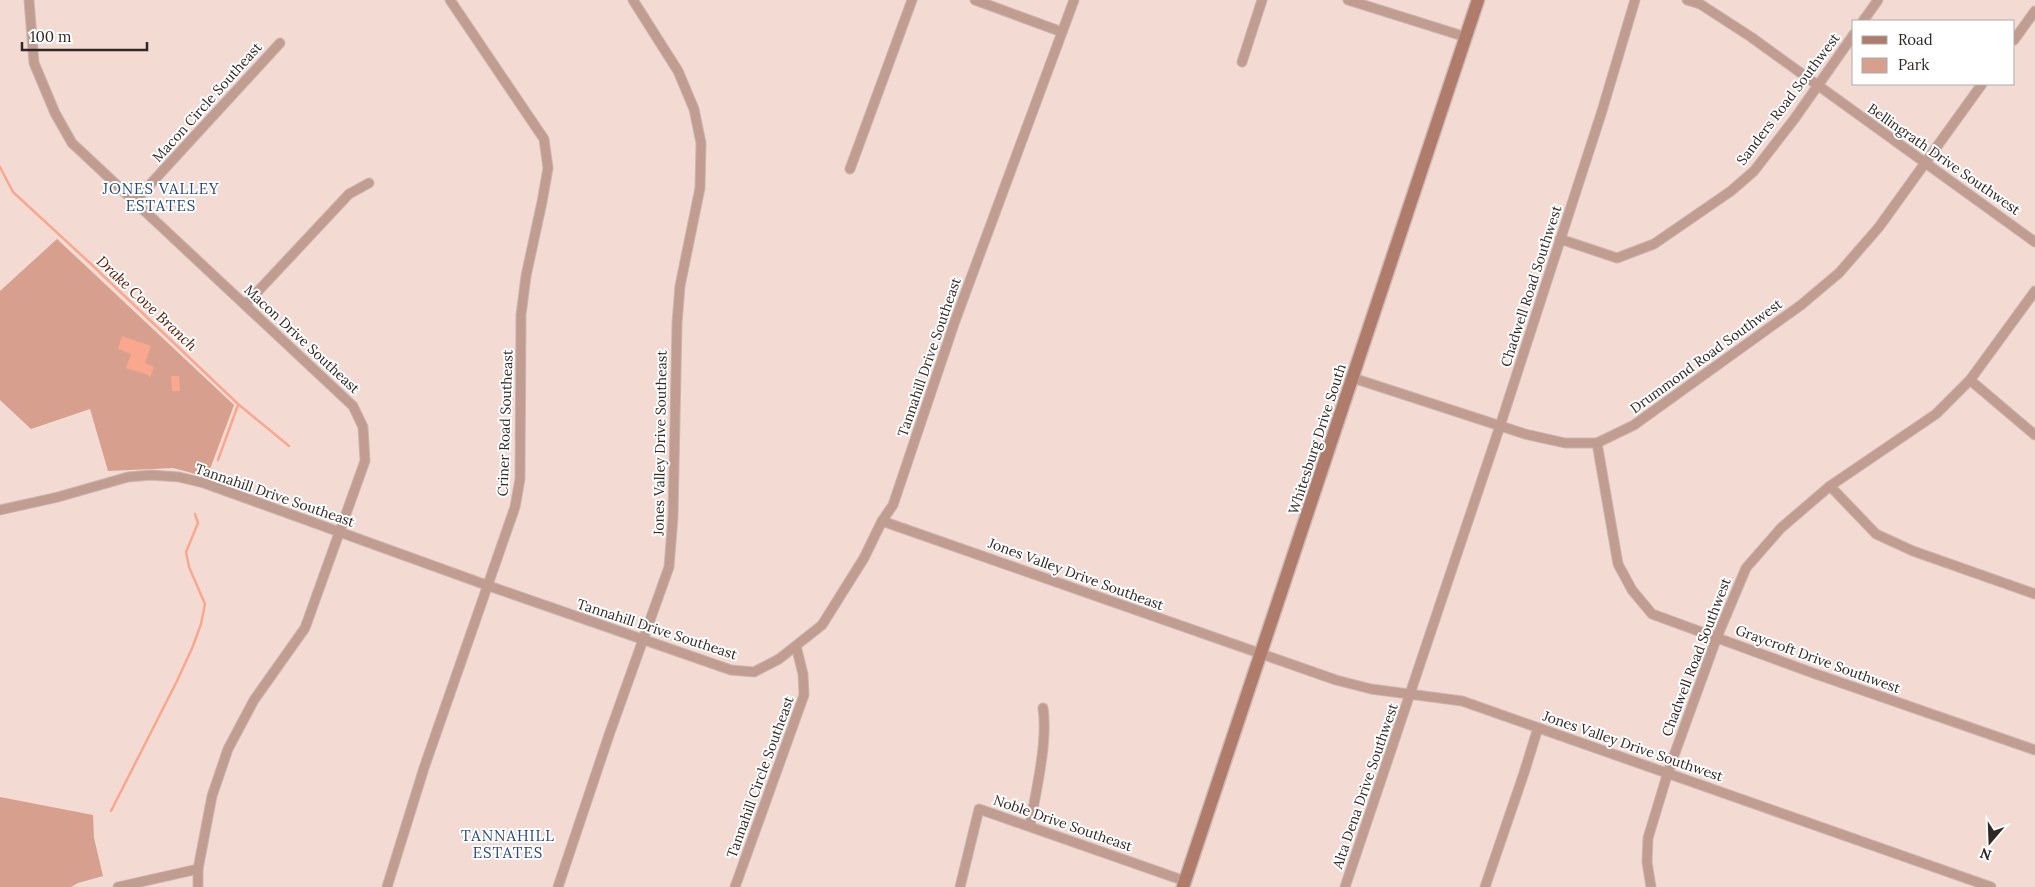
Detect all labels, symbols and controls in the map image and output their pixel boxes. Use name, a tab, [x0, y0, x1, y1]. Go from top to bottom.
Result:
scale bar	[22, 20, 148, 52]
legend	[1852, 20, 2015, 85]
text: 100 m	[30, 27, 71, 46]
street label: Sanders Road Southwest	[1732, 29, 1844, 169]
text: Road	[1898, 30, 1933, 49]
street label: Macon Circle Southeast	[148, 38, 266, 166]
text: Park	[1898, 55, 1929, 74]
street label: Bellingrath Drive Southwest	[1864, 99, 2024, 219]
district label: JONES VALLEY ESTATES	[101, 179, 220, 215]
street label: Chadwell Road Southwest	[1496, 203, 1566, 369]
water label: Drake Cove Branch	[93, 251, 202, 355]
street label: Tannahill Drive Southeast	[893, 274, 965, 439]
street label: Macon Drive Southeast	[240, 281, 364, 398]
street label: Drummond Road Southwest	[1626, 294, 1786, 417]
street label: Criner Road Southeast	[493, 349, 517, 497]
street label: Jones Valley Drive Southeast	[649, 350, 671, 537]
street label: Whitesburg Drive South	[1284, 361, 1350, 517]
street label: Tannahill Drive Southeast	[193, 459, 358, 531]
street label: Jones Valley Drive Southeast	[985, 533, 1167, 614]
street label: Chadwell Road Southwest	[1657, 575, 1735, 739]
street label: Tannahill Drive Southeast	[575, 595, 740, 664]
street label: Graycroft Drive Southwest	[1733, 621, 1903, 697]
street label: Tannahill Circle Southeast	[722, 693, 798, 860]
street label: Alta Dena Drive Southwest	[1328, 700, 1402, 872]
street label: Jones Valley Drive Southwest	[1540, 706, 1726, 786]
street label: Noble Drive Southeast	[991, 791, 1135, 855]
north arrow	[1965, 817, 2015, 867]
district label: TANNAHILL ESTATES	[461, 826, 555, 862]
text: N	[1978, 844, 1994, 865]

